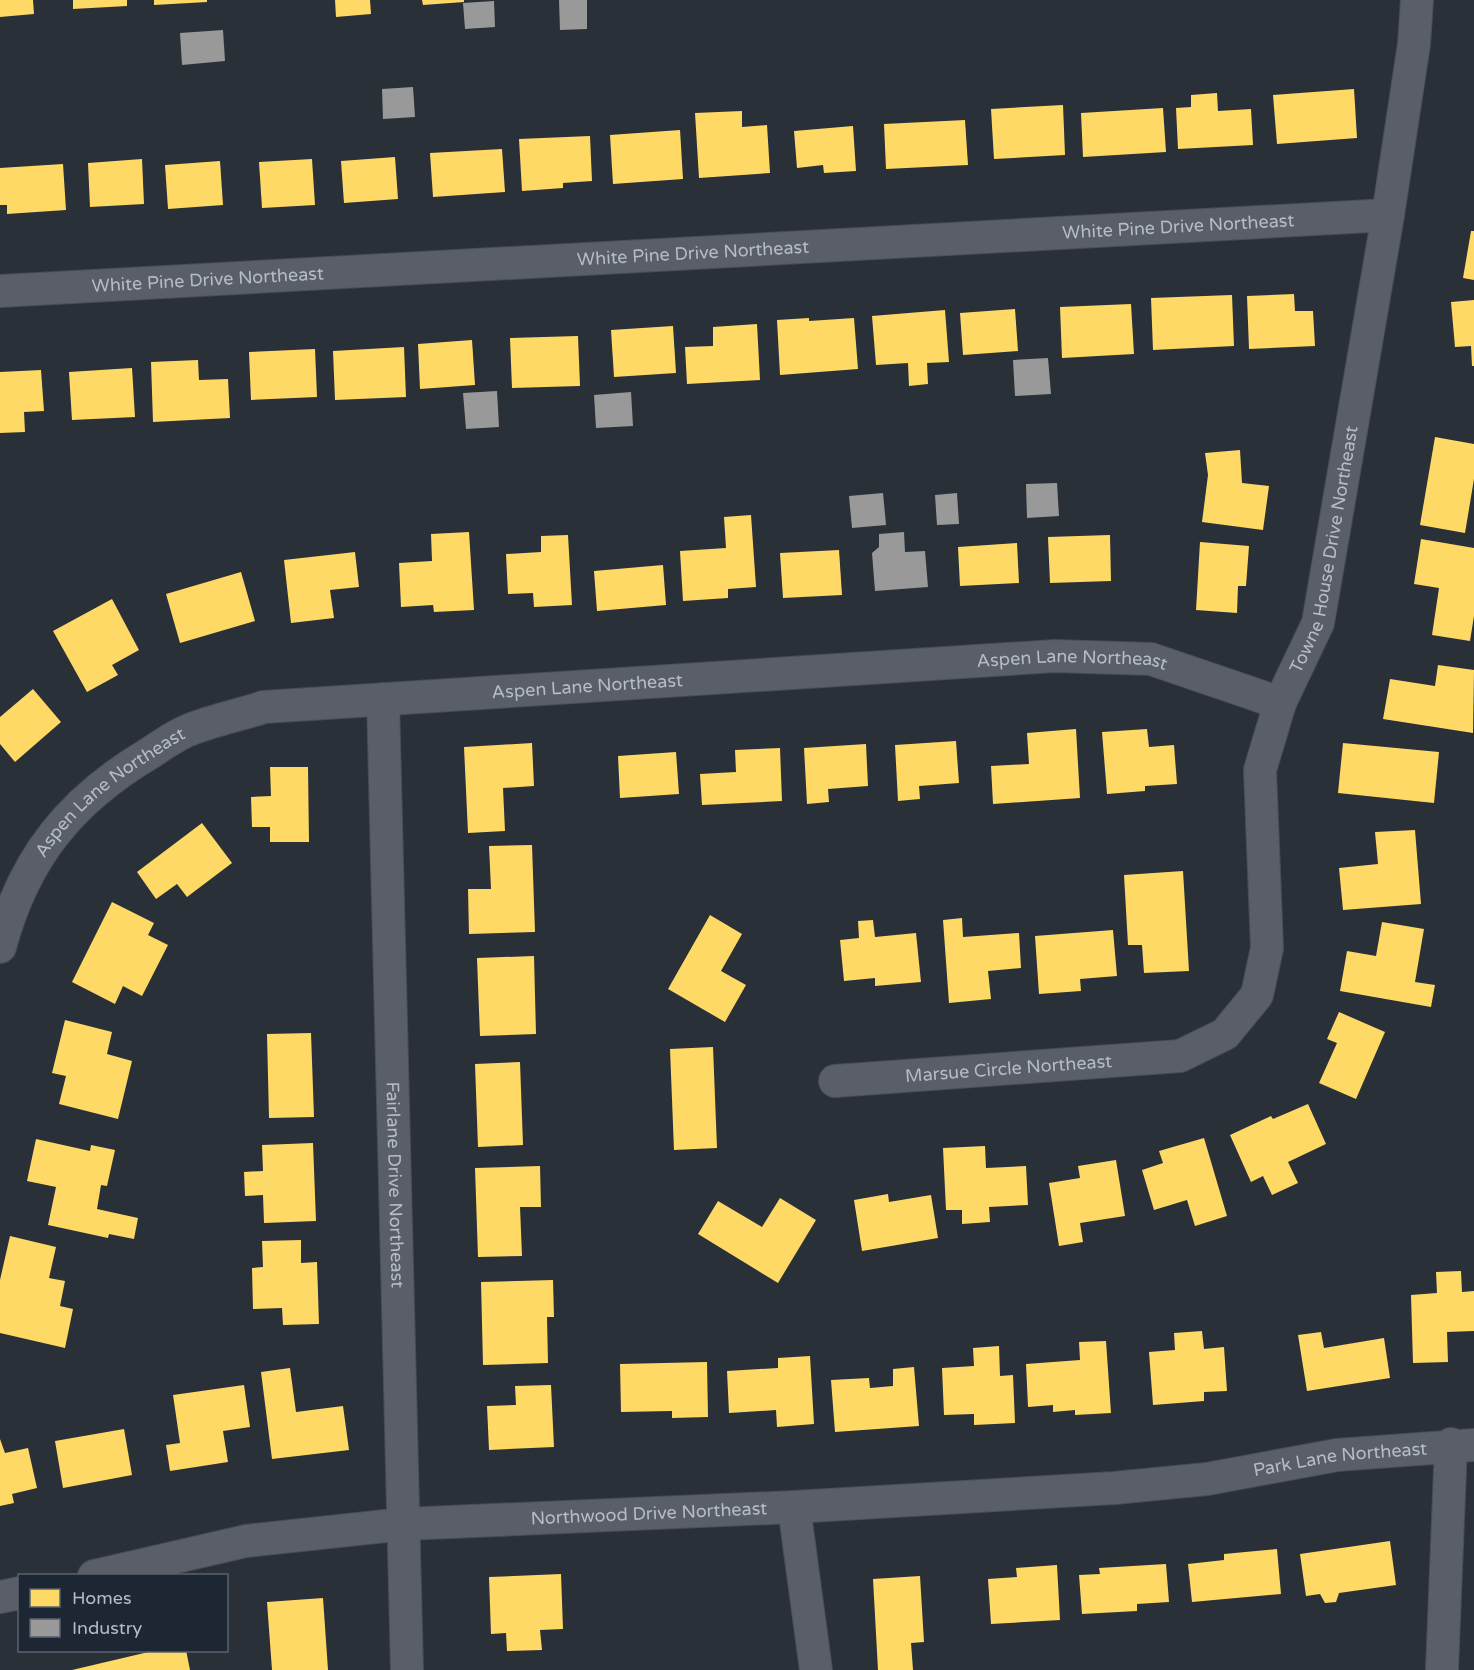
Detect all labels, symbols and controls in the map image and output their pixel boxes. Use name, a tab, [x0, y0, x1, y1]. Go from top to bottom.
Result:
street label: White Pine Drive Northeast	[1062, 209, 1295, 244]
street label: White Pine Drive Northeast	[576, 236, 810, 270]
street label: White Pine Drive Northeast	[91, 262, 324, 297]
street label: Towne House Drive Northeast	[1285, 424, 1363, 677]
street label: Aspen Lane Northeast	[976, 645, 1171, 675]
street label: Aspen Lane Northeast	[491, 669, 684, 703]
street label: Aspen Lane Northeast	[30, 722, 189, 861]
street label: Marsue Circle Northeast	[904, 1050, 1113, 1087]
street label: Fairlane Drive Northeast	[381, 1081, 409, 1288]
street label: Park Lane Northeast	[1251, 1437, 1428, 1481]
street label: Northwood Drive Northeast	[530, 1497, 768, 1529]
legend	[18, 1574, 228, 1652]
text: Homes	[72, 1587, 132, 1609]
text: Industry	[72, 1617, 143, 1639]

